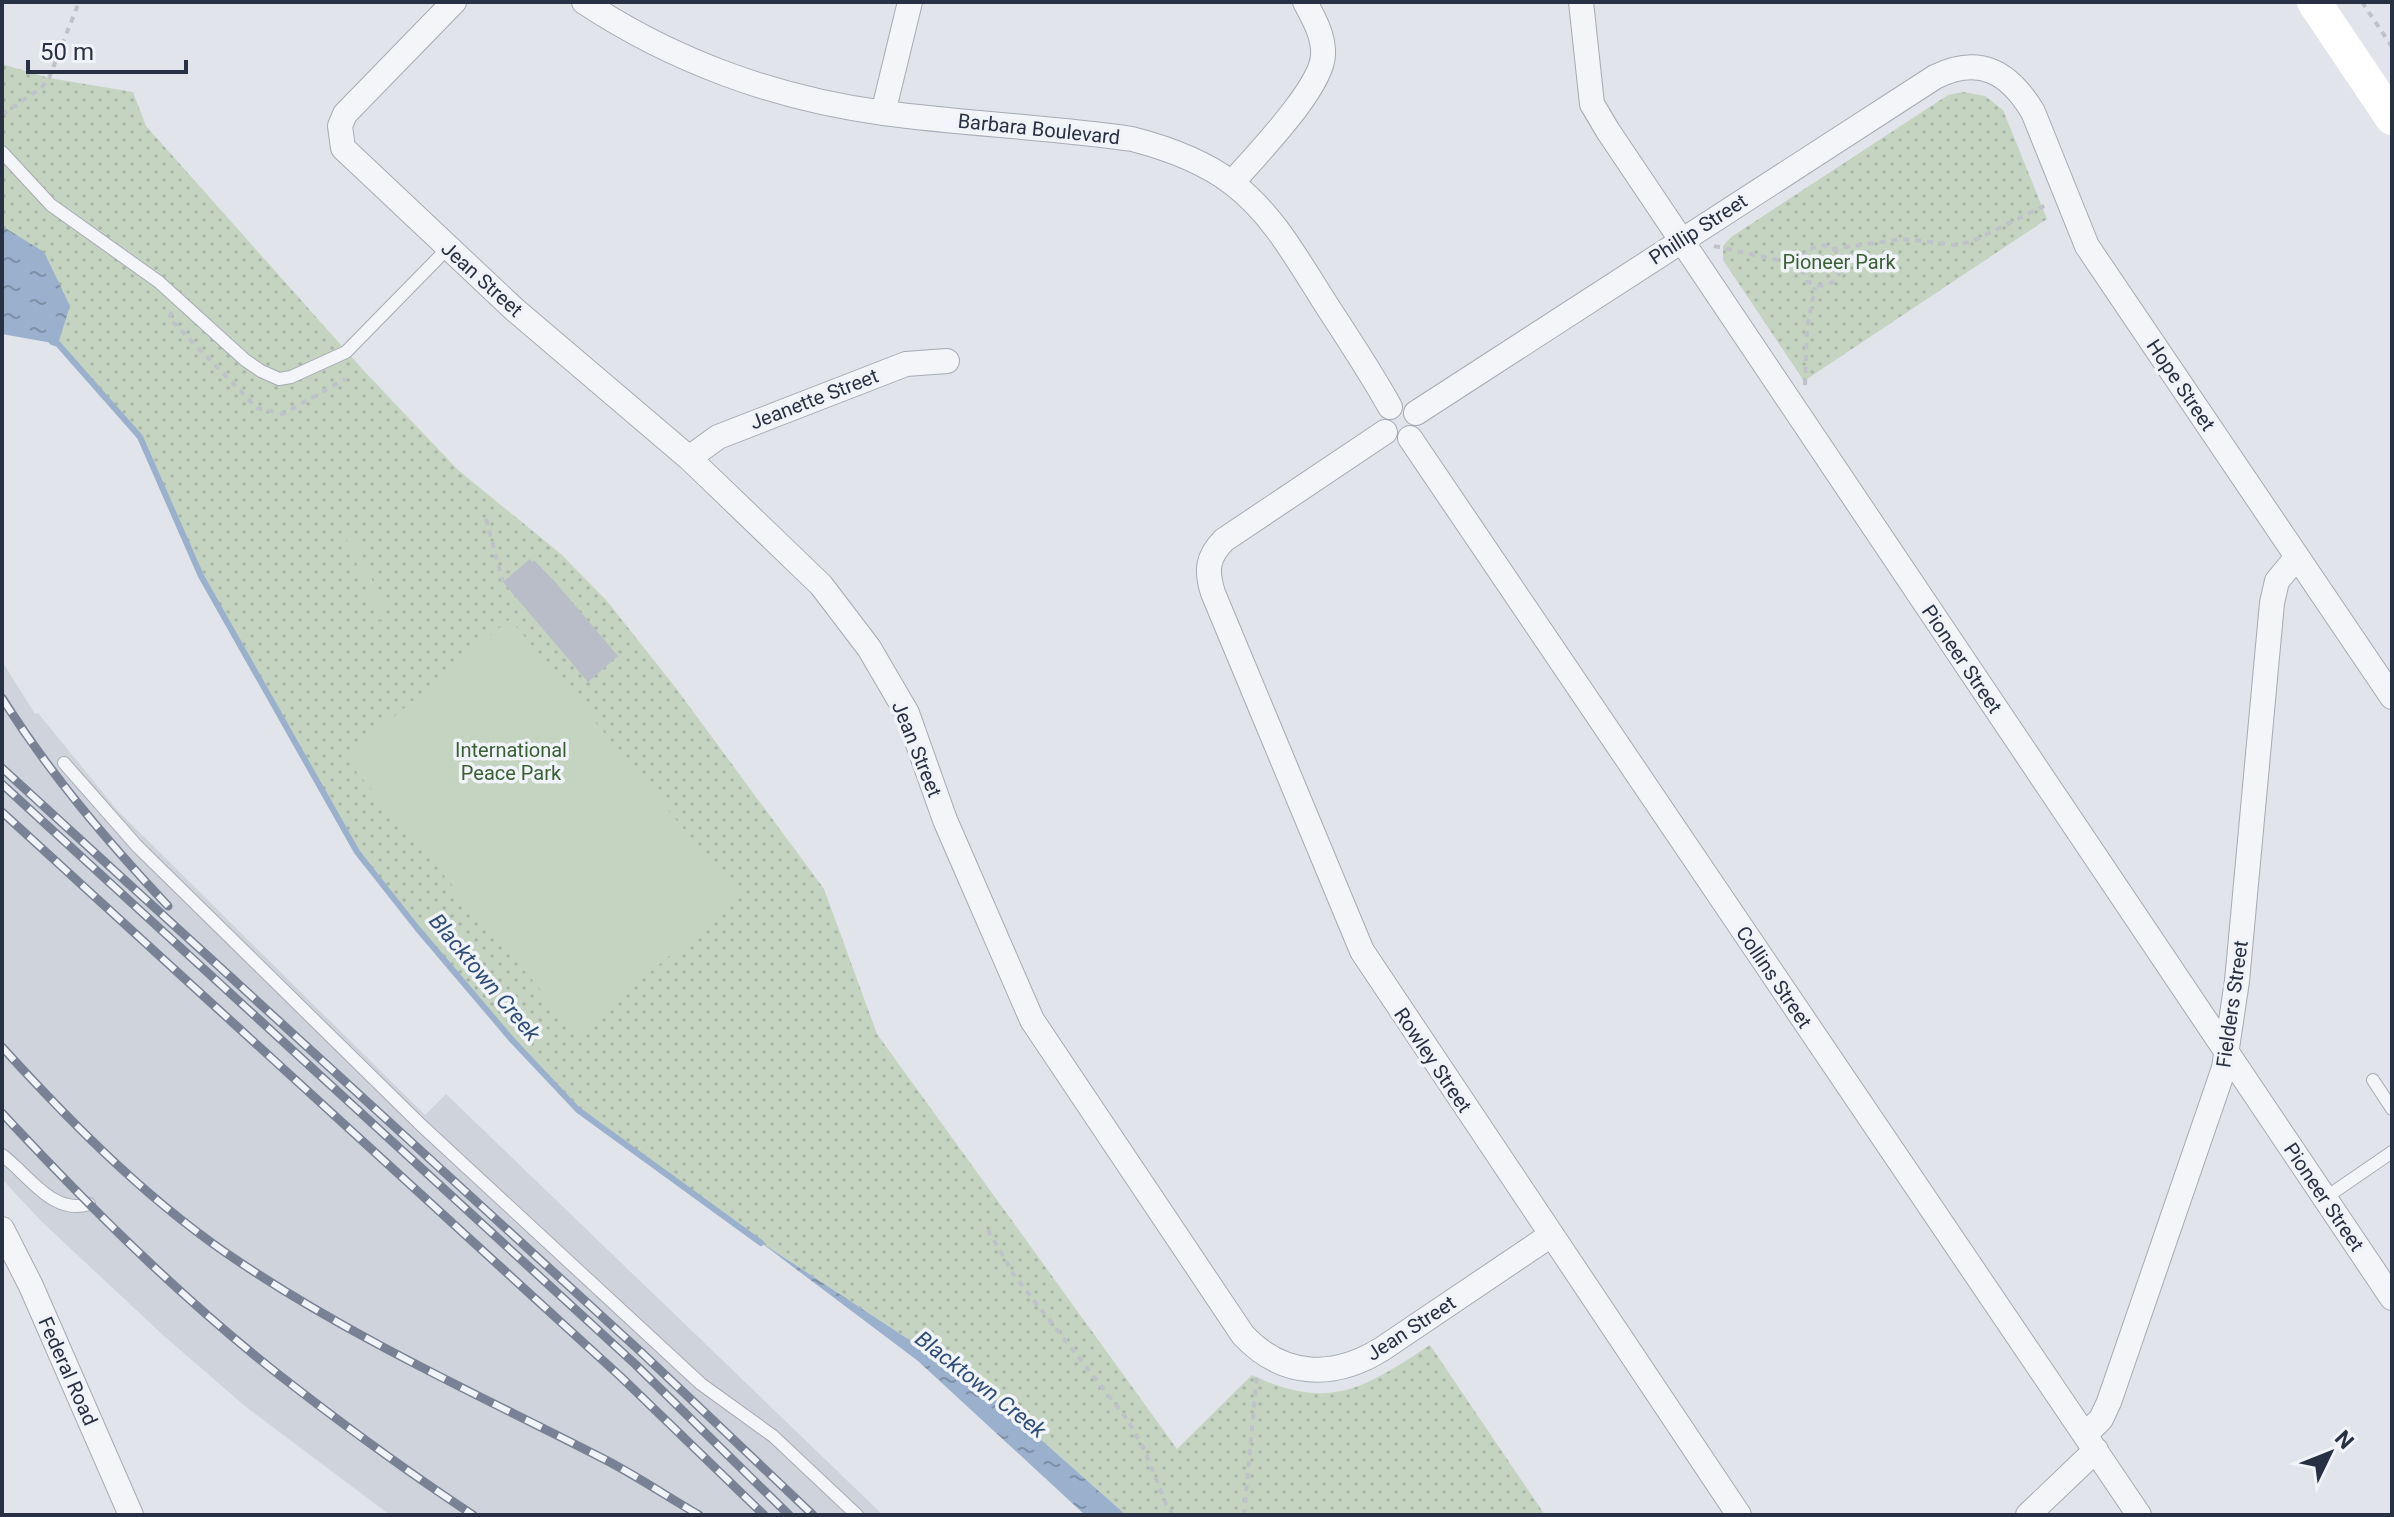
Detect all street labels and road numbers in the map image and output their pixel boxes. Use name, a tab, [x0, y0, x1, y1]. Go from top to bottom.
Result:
street label: Barbara Boulevard	[957, 109, 1121, 149]
street label: Phillip Street	[1644, 188, 1752, 270]
street label: Jean Street	[436, 236, 528, 322]
street label: Hope Street	[2142, 335, 2220, 435]
street label: Jeanette Street	[746, 364, 882, 434]
street label: Pioneer Street	[1917, 600, 2007, 718]
street label: Jean Street	[887, 698, 947, 800]
street label: Collins Street	[1731, 921, 1817, 1033]
street label: Fielders Street	[2211, 939, 2253, 1069]
street label: Rowley Street	[1389, 1003, 1477, 1117]
street label: Pioneer Street	[2279, 1138, 2369, 1256]
street label: Jean Street	[1362, 1290, 1460, 1366]
street label: Federal Road	[33, 1313, 103, 1429]

